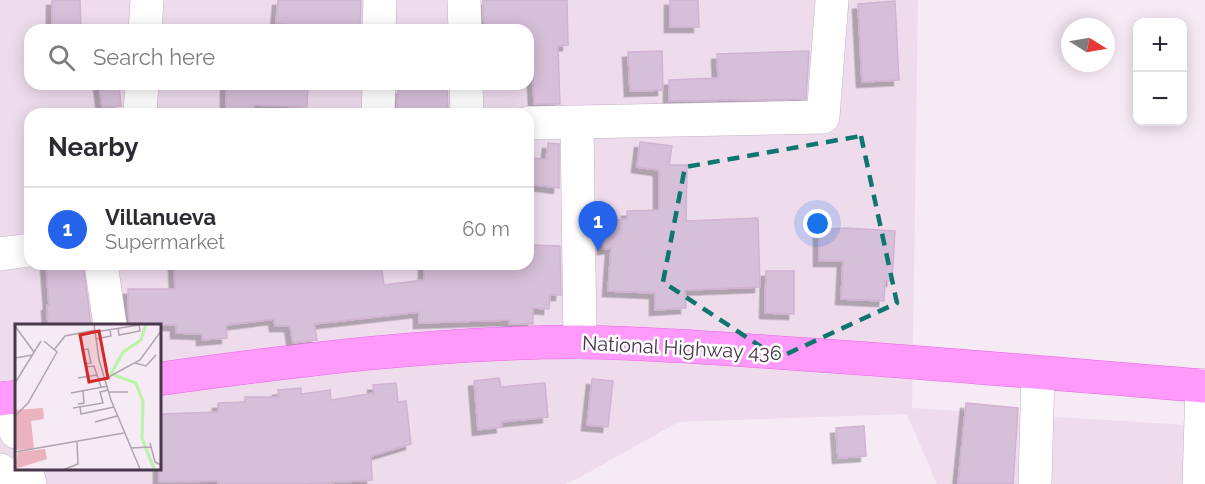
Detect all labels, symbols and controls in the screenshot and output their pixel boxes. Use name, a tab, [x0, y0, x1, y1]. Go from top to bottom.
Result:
north arrow	[1061, 18, 1115, 72]
map controls	[1133, 18, 1187, 126]
button: +	[1133, 18, 1187, 72]
search box	[24, 24, 534, 90]
icon: search	[45, 41, 78, 74]
text: Search here	[93, 44, 215, 70]
button: −	[1133, 72, 1187, 126]
text: Nearby	[48, 132, 138, 162]
pin: 1	[578, 202, 618, 251]
text: Villanueva	[105, 204, 216, 230]
your location	[803, 209, 832, 238]
text: 1	[63, 217, 72, 241]
text: 60 m	[462, 217, 510, 241]
text: Supermarket	[105, 230, 225, 254]
inset map	[15, 324, 160, 469]
street label: National Highway 436	[581, 331, 783, 365]

